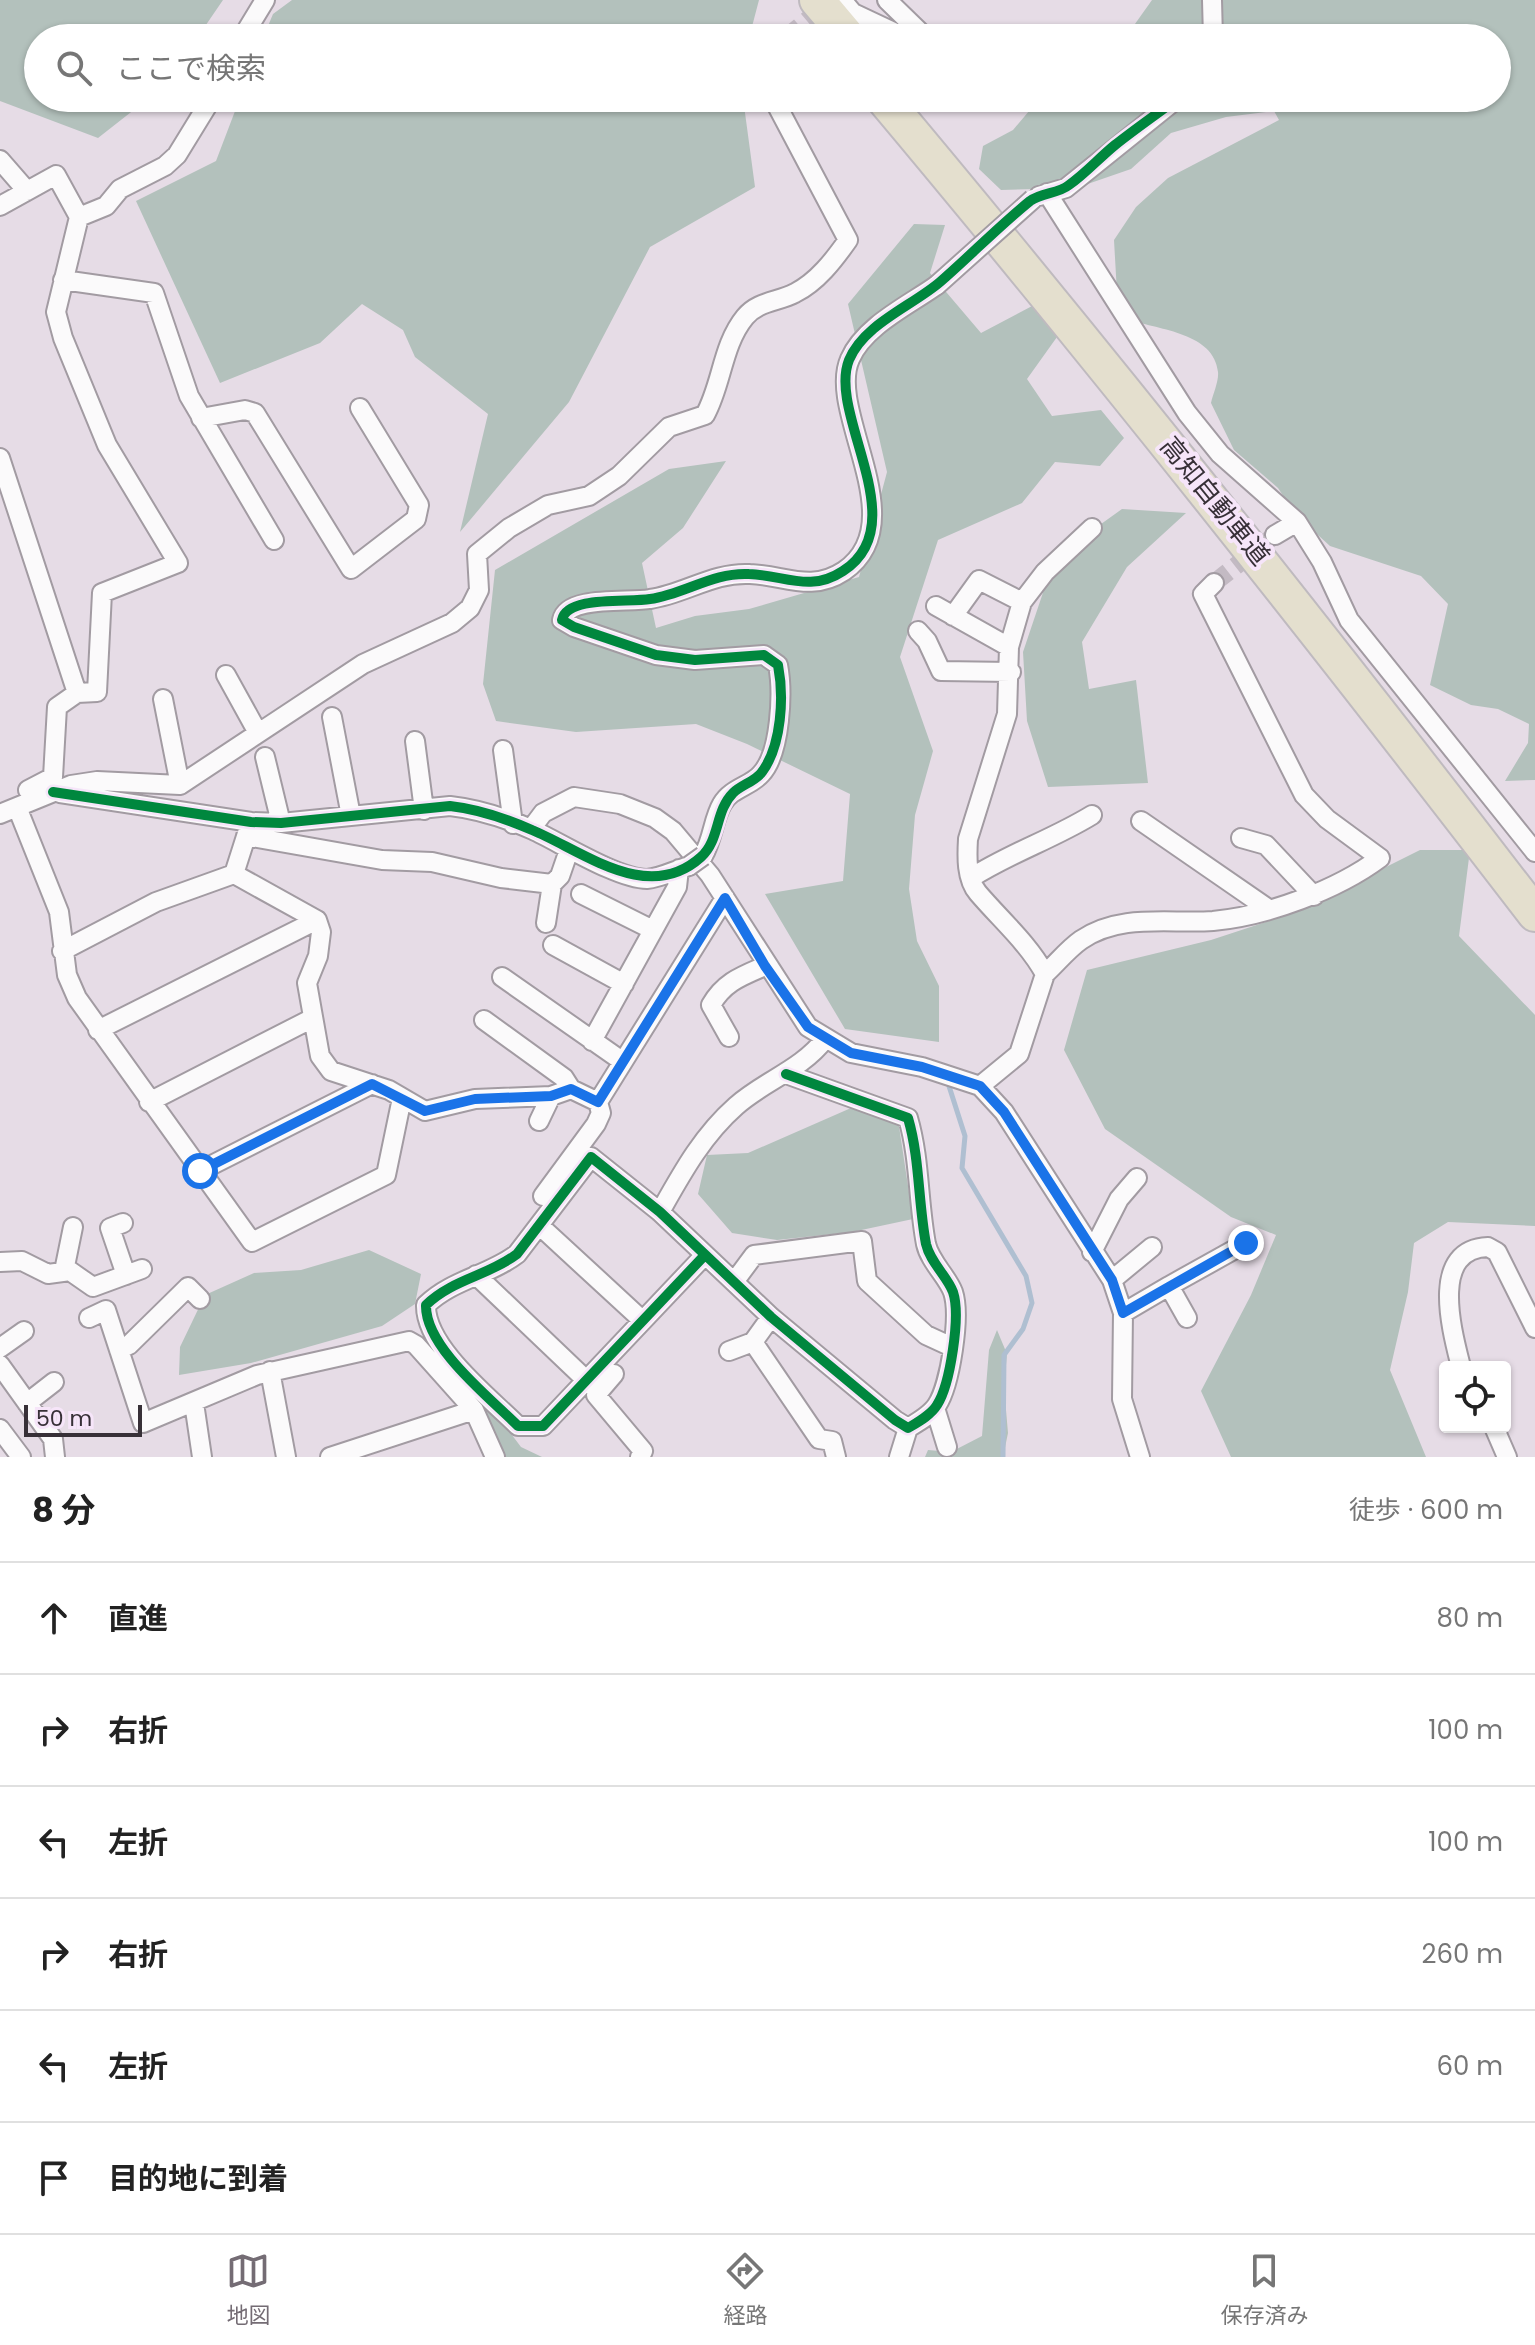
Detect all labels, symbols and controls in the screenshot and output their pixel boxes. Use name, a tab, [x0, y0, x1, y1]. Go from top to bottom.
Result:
search box	[24, 24, 1511, 112]
icon: search	[52, 46, 96, 90]
text: ここで検索	[116, 47, 266, 90]
street label: 高知自動車道	[1152, 429, 1278, 573]
route start	[182, 1153, 218, 1189]
route end	[1228, 1225, 1264, 1261]
map controls	[1439, 1361, 1511, 1433]
button: locate	[1439, 1361, 1511, 1433]
scale bar	[24, 1401, 142, 1437]
text: 50 m	[36, 1403, 92, 1434]
text: 8 分	[32, 1486, 95, 1534]
text: 徒歩 · 600 m	[1349, 1492, 1503, 1528]
icon: ahead	[32, 1596, 76, 1640]
text: 直進	[108, 1597, 168, 1640]
text: 80 m	[1437, 1600, 1503, 1636]
icon: right	[32, 1708, 76, 1752]
text: 右折	[108, 1709, 168, 1752]
text: 100 m	[1428, 1712, 1503, 1748]
icon: left	[32, 1820, 76, 1864]
text: 左折	[108, 1821, 168, 1864]
text: 100 m	[1428, 1824, 1503, 1860]
icon: right	[32, 1932, 76, 1976]
text: 右折	[108, 1933, 168, 1976]
text: 260 m	[1421, 1936, 1503, 1972]
icon: left	[32, 2044, 76, 2088]
text: 左折	[108, 2045, 168, 2088]
text: 60 m	[1436, 2048, 1503, 2084]
icon: arrive	[32, 2156, 76, 2200]
text: 目的地に到着	[108, 2157, 288, 2200]
tab: 地図	[226, 2249, 271, 2332]
tab: 経路	[723, 2249, 768, 2332]
tab: 保存済み	[1220, 2249, 1309, 2332]

